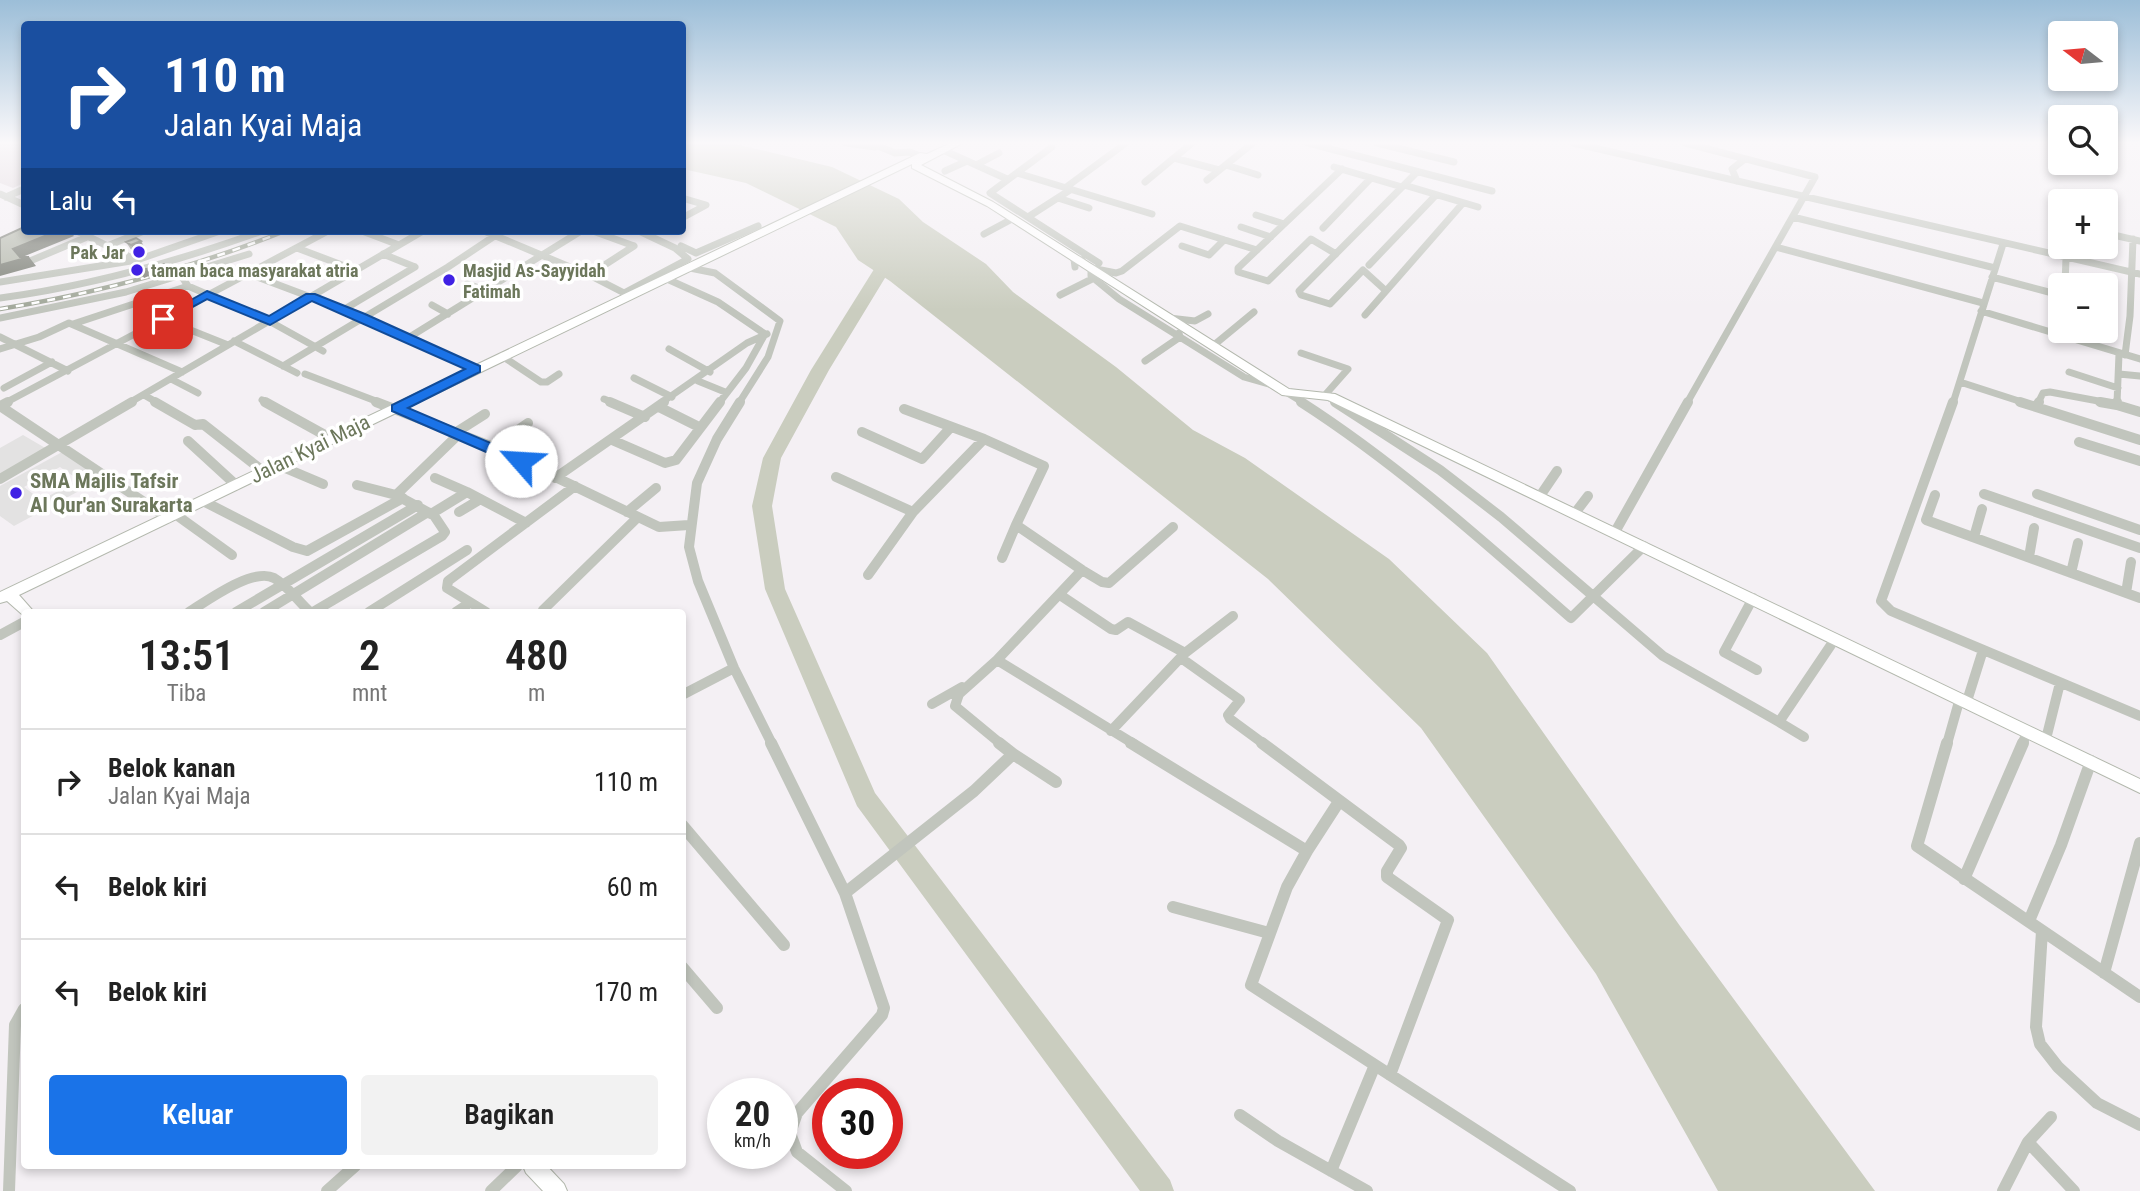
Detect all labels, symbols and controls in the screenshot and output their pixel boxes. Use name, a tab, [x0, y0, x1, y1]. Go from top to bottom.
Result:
north arrow	[2048, 21, 2118, 91]
map controls	[2048, 21, 2118, 343]
text: 110 m	[164, 47, 286, 104]
icon: right	[49, 49, 140, 140]
button: search	[2048, 105, 2118, 175]
text: Jalan Kyai Maja	[164, 106, 362, 144]
icon: left	[106, 182, 144, 220]
text: Lalu	[49, 186, 92, 216]
button: +	[2048, 189, 2118, 259]
place label: Pak Jar	[70, 242, 125, 263]
marker: Pak Jar	[131, 244, 147, 260]
place label: taman baca masyarakat atria	[151, 260, 358, 281]
place label: Masjid As-Sayyidah Fatimah	[463, 260, 606, 302]
marker: taman baca masyarakat atria	[129, 262, 145, 278]
marker: Masjid As-Sayyidah Fatimah	[441, 272, 457, 288]
button: −	[2048, 273, 2118, 343]
pin	[133, 289, 193, 349]
icon: arrive	[144, 300, 182, 338]
street label: Jalan Kyai Maja	[246, 410, 374, 488]
position arrow	[484, 424, 558, 498]
place label: SMA Majlis Tafsir Al Qur'an Surakarta	[30, 469, 193, 517]
marker: SMA Majlis Tafsir Al Qur'an Surakarta	[8, 485, 24, 501]
text: 13:51	[139, 631, 234, 680]
text: 2	[359, 631, 380, 680]
text: 480	[505, 631, 568, 680]
text: Tiba	[167, 680, 206, 707]
text: mnt	[352, 680, 387, 707]
text: m	[528, 680, 545, 707]
text: Belok kanan	[108, 753, 235, 783]
icon: right	[49, 763, 87, 801]
text: 110 m	[594, 767, 658, 797]
text: Jalan Kyai Maja	[108, 783, 251, 810]
icon: left	[49, 868, 87, 906]
text: Belok kiri	[108, 872, 207, 902]
text: 60 m	[607, 872, 658, 902]
icon: left	[49, 973, 87, 1011]
text: Belok kiri	[108, 977, 207, 1007]
text: 170 m	[594, 977, 658, 1007]
button: Keluar	[49, 1075, 347, 1155]
button: Bagikan	[361, 1075, 658, 1155]
speed limit sign: 30	[812, 1078, 903, 1169]
text: 20	[735, 1094, 770, 1135]
text: km/h	[734, 1130, 771, 1151]

